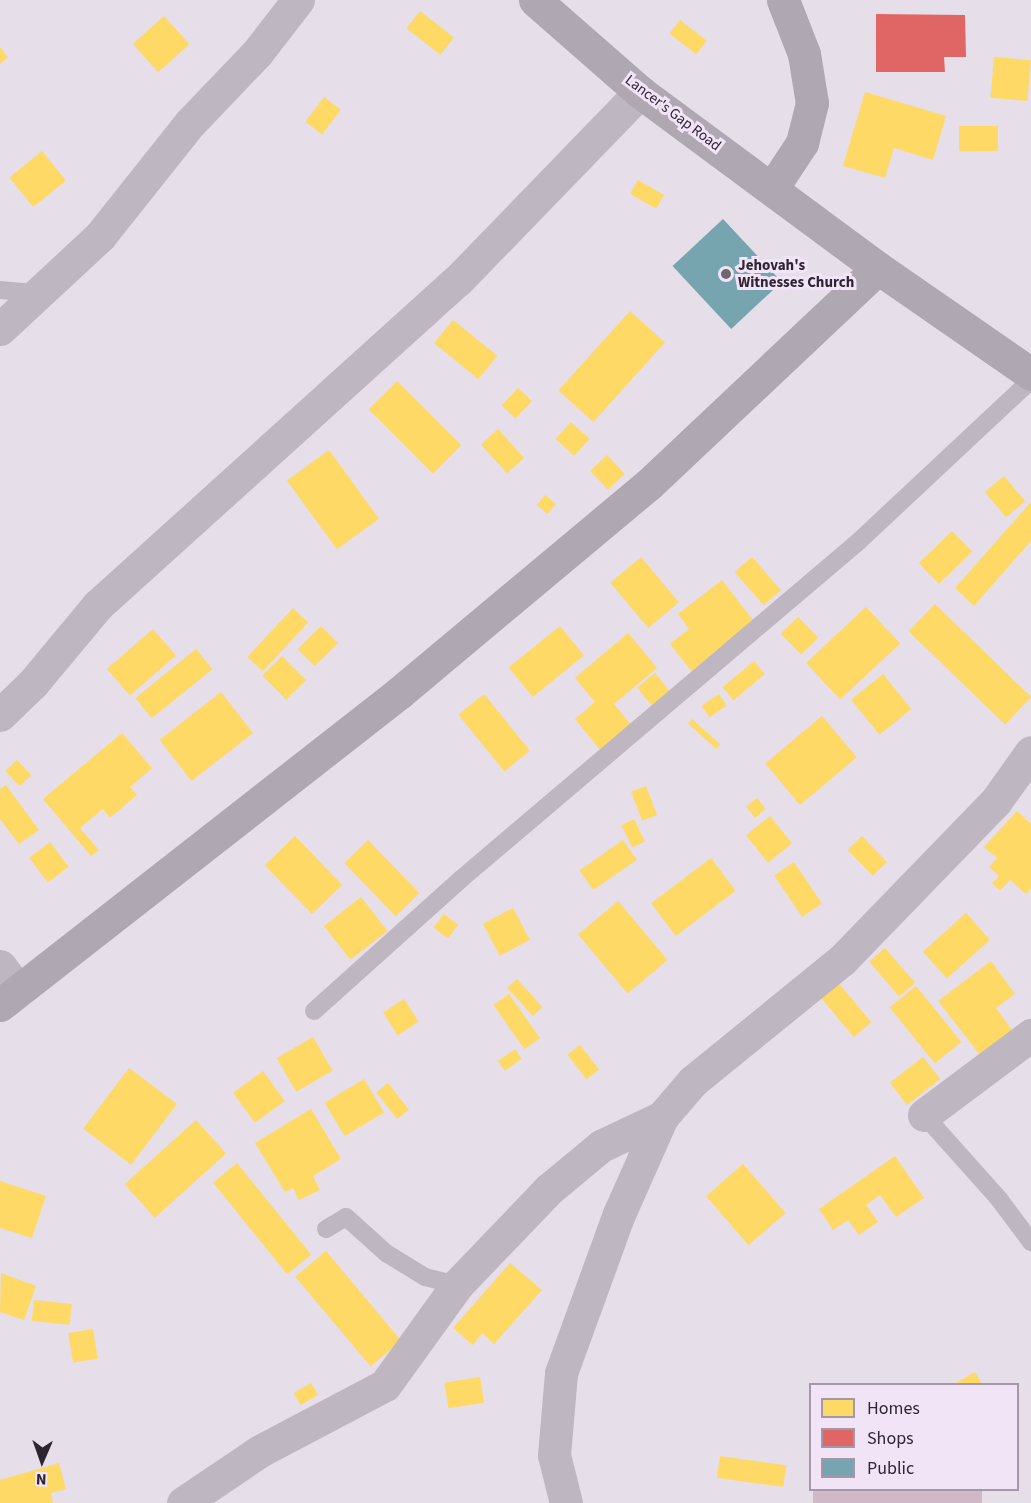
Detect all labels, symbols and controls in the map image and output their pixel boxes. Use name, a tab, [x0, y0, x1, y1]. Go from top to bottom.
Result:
street label: Lancer's Gap Road	[622, 71, 724, 155]
place label: Jehovah's Witnesses Church	[738, 256, 854, 291]
marker: Jehovah's Witnesses Church	[719, 267, 733, 281]
legend	[809, 1383, 1019, 1491]
text: Homes	[867, 1396, 920, 1421]
text: Shops	[867, 1426, 914, 1451]
north arrow	[12, 1431, 72, 1491]
text: Public	[867, 1456, 914, 1481]
text: N	[36, 1468, 47, 1490]

